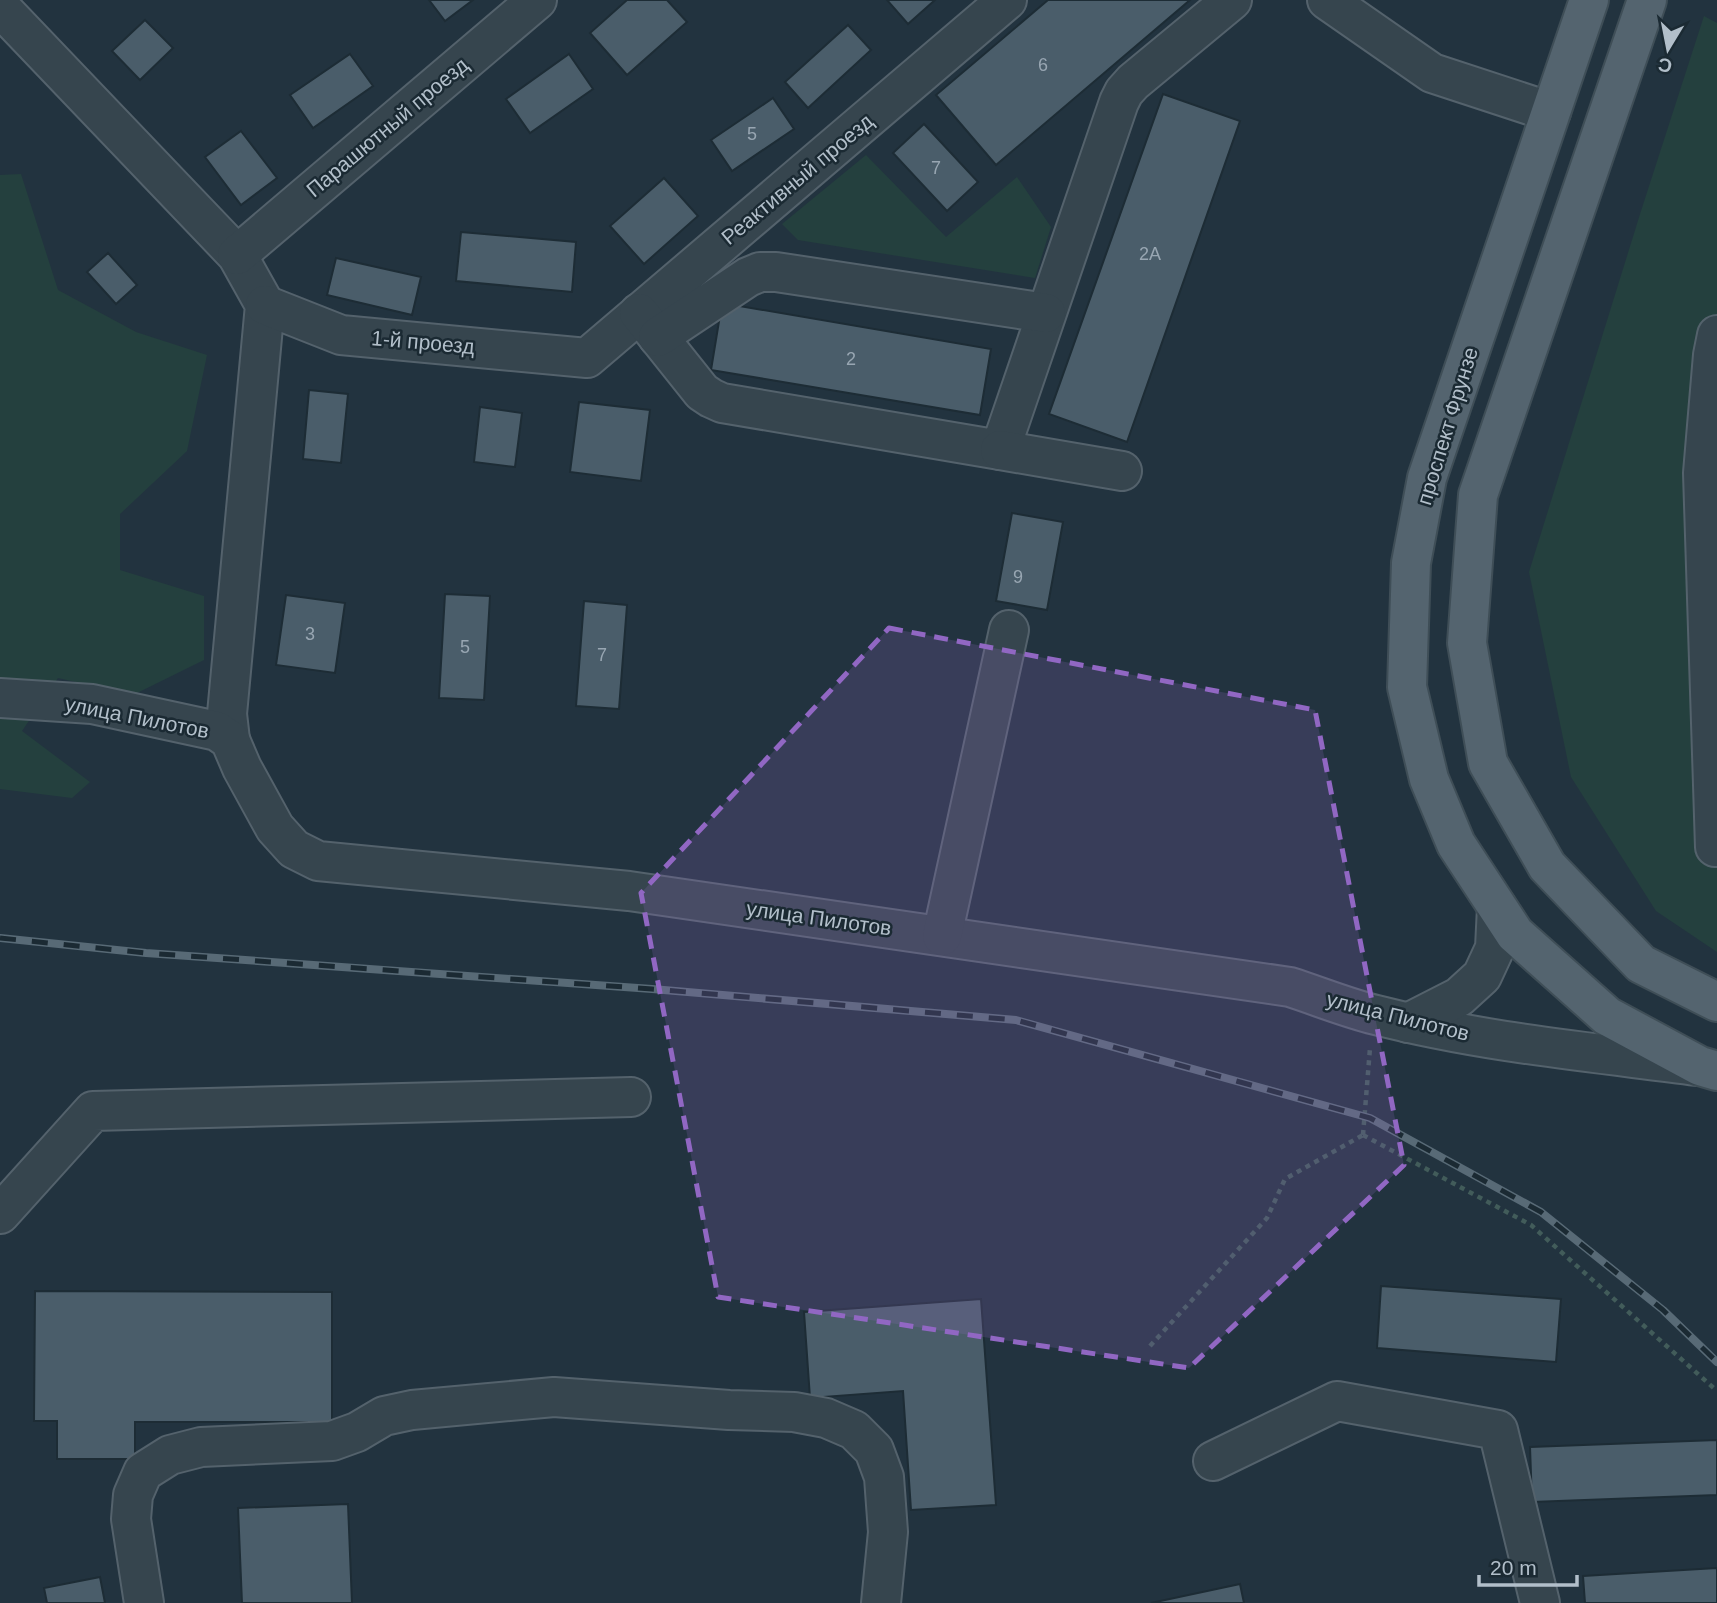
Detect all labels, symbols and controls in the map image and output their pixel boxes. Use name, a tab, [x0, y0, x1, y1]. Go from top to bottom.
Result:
north arrow	[1633, 14, 1703, 84]
street label: Парашютный проезд	[302, 53, 472, 201]
text: С	[1656, 54, 1674, 77]
house number: 6	[1038, 55, 1048, 75]
street label: Реактивный проезд	[717, 109, 877, 249]
house number: 5	[747, 124, 757, 144]
house number: 7	[931, 158, 941, 178]
house number: 2А	[1139, 244, 1161, 264]
street label: 1-й проезд	[370, 326, 476, 358]
street label: проспект Фрунзе	[1412, 344, 1482, 508]
house number: 2	[846, 349, 856, 369]
house number: 9	[1013, 567, 1023, 587]
house number: 3	[305, 624, 315, 644]
house number: 5	[460, 637, 470, 657]
house number: 7	[597, 645, 607, 665]
street label: улица Пилотов	[63, 692, 211, 742]
street label: улица Пилотов	[745, 896, 893, 940]
street label: улица Пилотов	[1324, 987, 1472, 1045]
scale bar	[1479, 1544, 1577, 1588]
text: 20 m	[1490, 1556, 1537, 1579]

